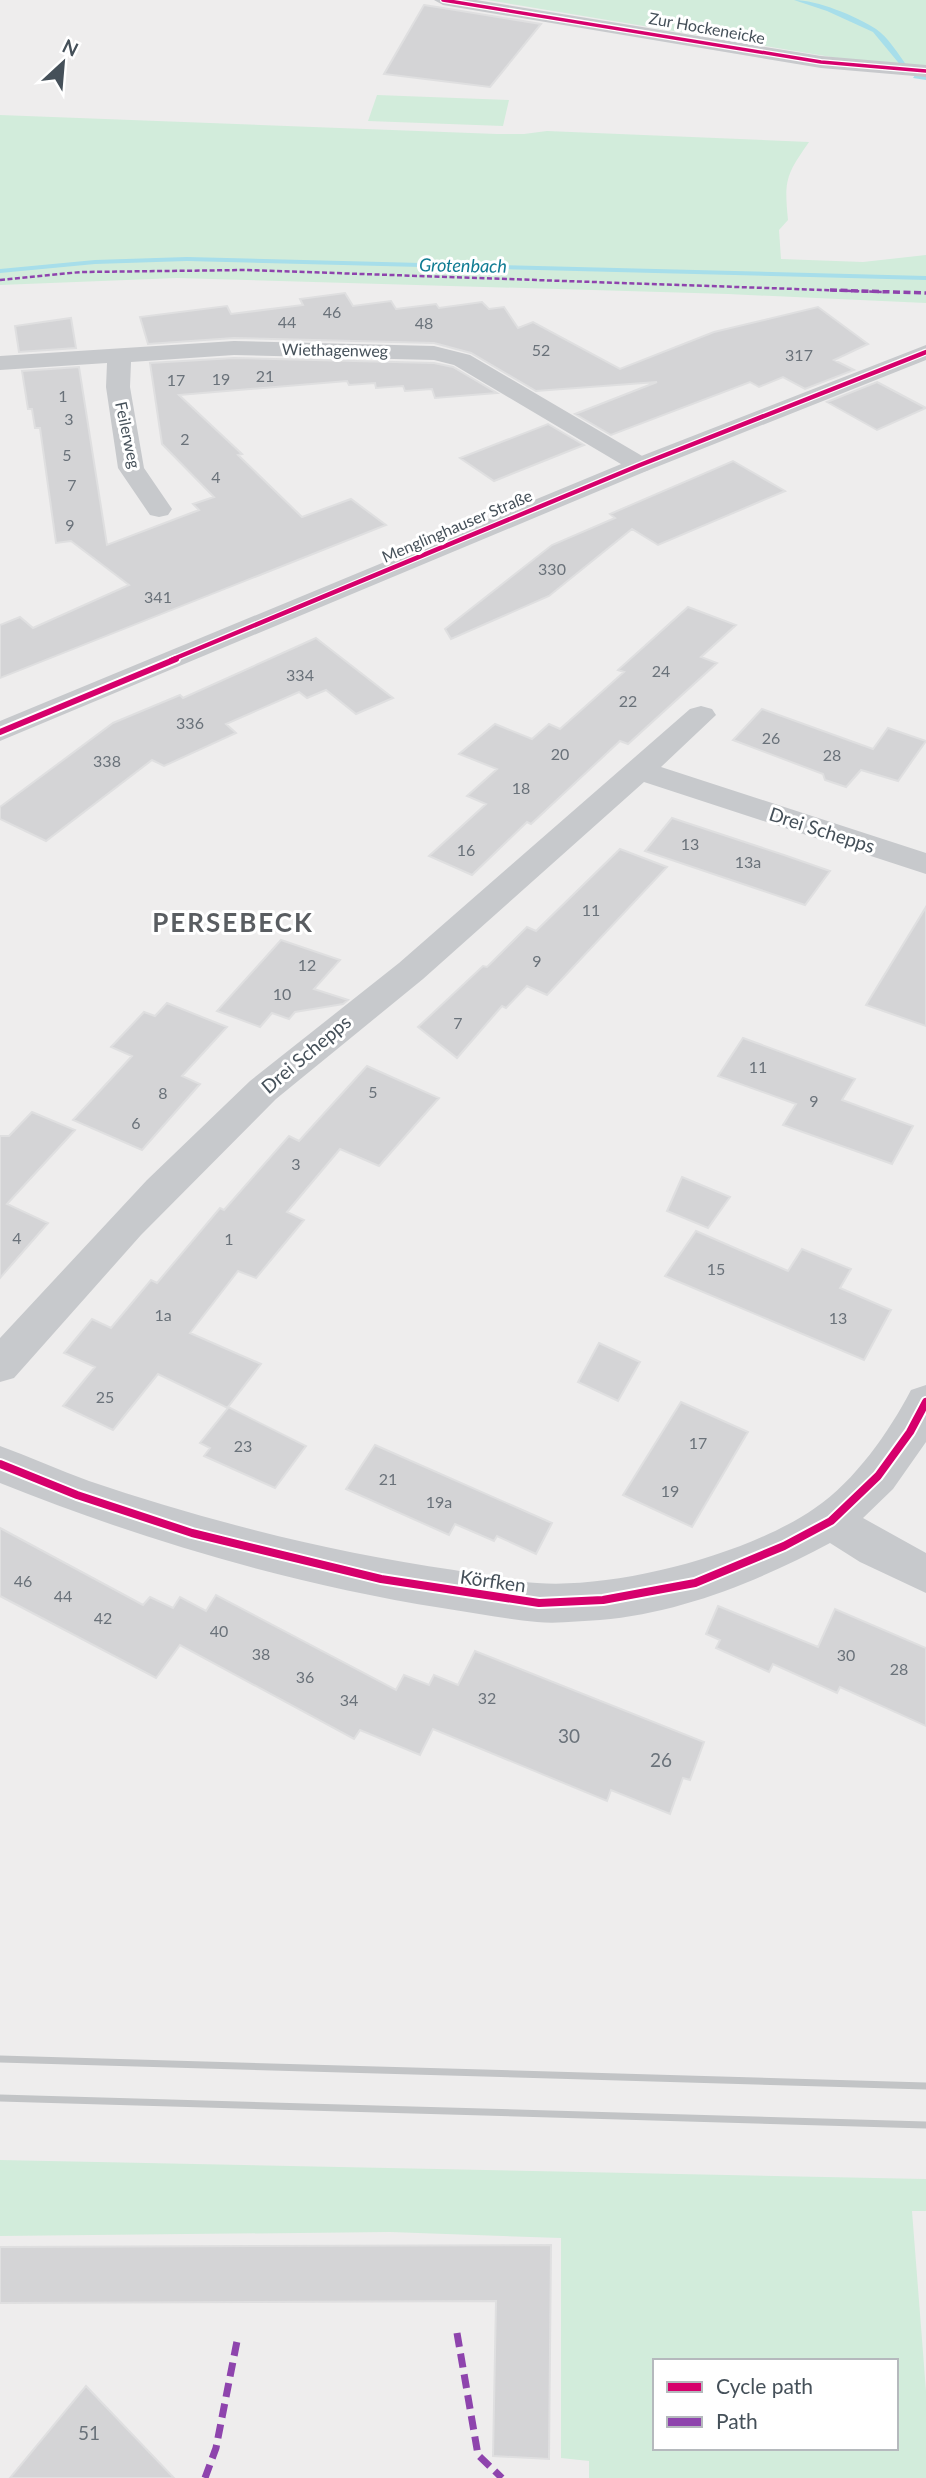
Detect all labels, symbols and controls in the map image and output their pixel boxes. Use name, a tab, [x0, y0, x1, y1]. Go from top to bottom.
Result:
street label: Zur Hockeneicke	[648, 8, 767, 47]
north arrow	[28, 28, 98, 98]
text: N	[59, 34, 82, 61]
water label: Grotenbach	[419, 253, 507, 277]
house number: 46	[323, 302, 341, 321]
house number: 44	[278, 312, 296, 331]
house number: 48	[415, 313, 433, 332]
street label: Wiethagenweg	[282, 339, 388, 360]
house number: 52	[532, 340, 550, 359]
house number: 317	[785, 345, 813, 364]
house number: 21	[256, 366, 274, 385]
house number: 19	[212, 369, 230, 388]
house number: 17	[167, 370, 185, 389]
house number: 1	[58, 386, 68, 405]
street label: Feilerweg	[112, 400, 145, 470]
house number: 3	[64, 409, 74, 428]
house number: 2	[180, 429, 190, 448]
house number: 5	[62, 445, 72, 464]
house number: 4	[211, 467, 221, 486]
house number: 7	[67, 475, 77, 494]
street label: Menglinghauser Straße	[379, 485, 535, 566]
house number: 9	[65, 515, 75, 534]
house number: 330	[538, 559, 566, 578]
house number: 341	[144, 587, 172, 606]
house number: 24	[652, 661, 670, 680]
house number: 334	[286, 665, 314, 684]
house number: 22	[619, 691, 637, 710]
house number: 336	[176, 713, 204, 732]
house number: 26	[762, 728, 780, 747]
house number: 20	[551, 744, 569, 763]
house number: 28	[823, 745, 841, 764]
house number: 338	[93, 751, 121, 770]
house number: 18	[512, 778, 530, 797]
street label: Drei Schepps	[766, 802, 878, 857]
house number: 13	[681, 834, 699, 853]
house number: 16	[457, 840, 475, 859]
house number: 13a	[735, 852, 761, 871]
house number: 11	[582, 900, 600, 919]
district label: PERSEBECK	[152, 906, 314, 938]
house number: 9	[532, 951, 542, 970]
house number: 12	[298, 955, 316, 974]
house number: 10	[273, 984, 291, 1003]
street label: Drei Schepps	[256, 1010, 355, 1098]
house number: 7	[453, 1013, 463, 1032]
house number: 11	[749, 1057, 767, 1076]
house number: 5	[368, 1082, 378, 1101]
house number: 8	[158, 1083, 168, 1102]
house number: 9	[809, 1091, 819, 1110]
house number: 6	[131, 1113, 141, 1132]
house number: 3	[291, 1154, 301, 1173]
house number: 4	[12, 1228, 22, 1247]
house number: 1	[224, 1229, 234, 1248]
house number: 15	[707, 1259, 725, 1278]
house number: 1a	[154, 1305, 172, 1324]
house number: 13	[829, 1308, 847, 1327]
house number: 25	[96, 1387, 114, 1406]
house number: 17	[689, 1433, 707, 1452]
house number: 23	[234, 1436, 252, 1455]
house number: 21	[379, 1469, 397, 1488]
house number: 19	[661, 1481, 679, 1500]
house number: 19a	[426, 1492, 452, 1511]
street label: Körfken	[459, 1565, 527, 1596]
house number: 46	[14, 1571, 32, 1590]
house number: 44	[54, 1586, 72, 1605]
house number: 42	[94, 1608, 112, 1627]
house number: 40	[210, 1621, 228, 1640]
house number: 38	[252, 1644, 270, 1663]
house number: 30	[837, 1645, 855, 1664]
house number: 28	[890, 1659, 908, 1678]
house number: 36	[296, 1667, 314, 1686]
house number: 32	[478, 1688, 496, 1707]
house number: 34	[340, 1690, 358, 1709]
house number: 30	[558, 1724, 580, 1747]
house number: 26	[650, 1748, 672, 1771]
legend	[653, 2359, 898, 2450]
text: Cycle path	[716, 2373, 813, 2398]
text: Path	[716, 2408, 758, 2433]
house number: 51	[78, 2421, 100, 2444]

